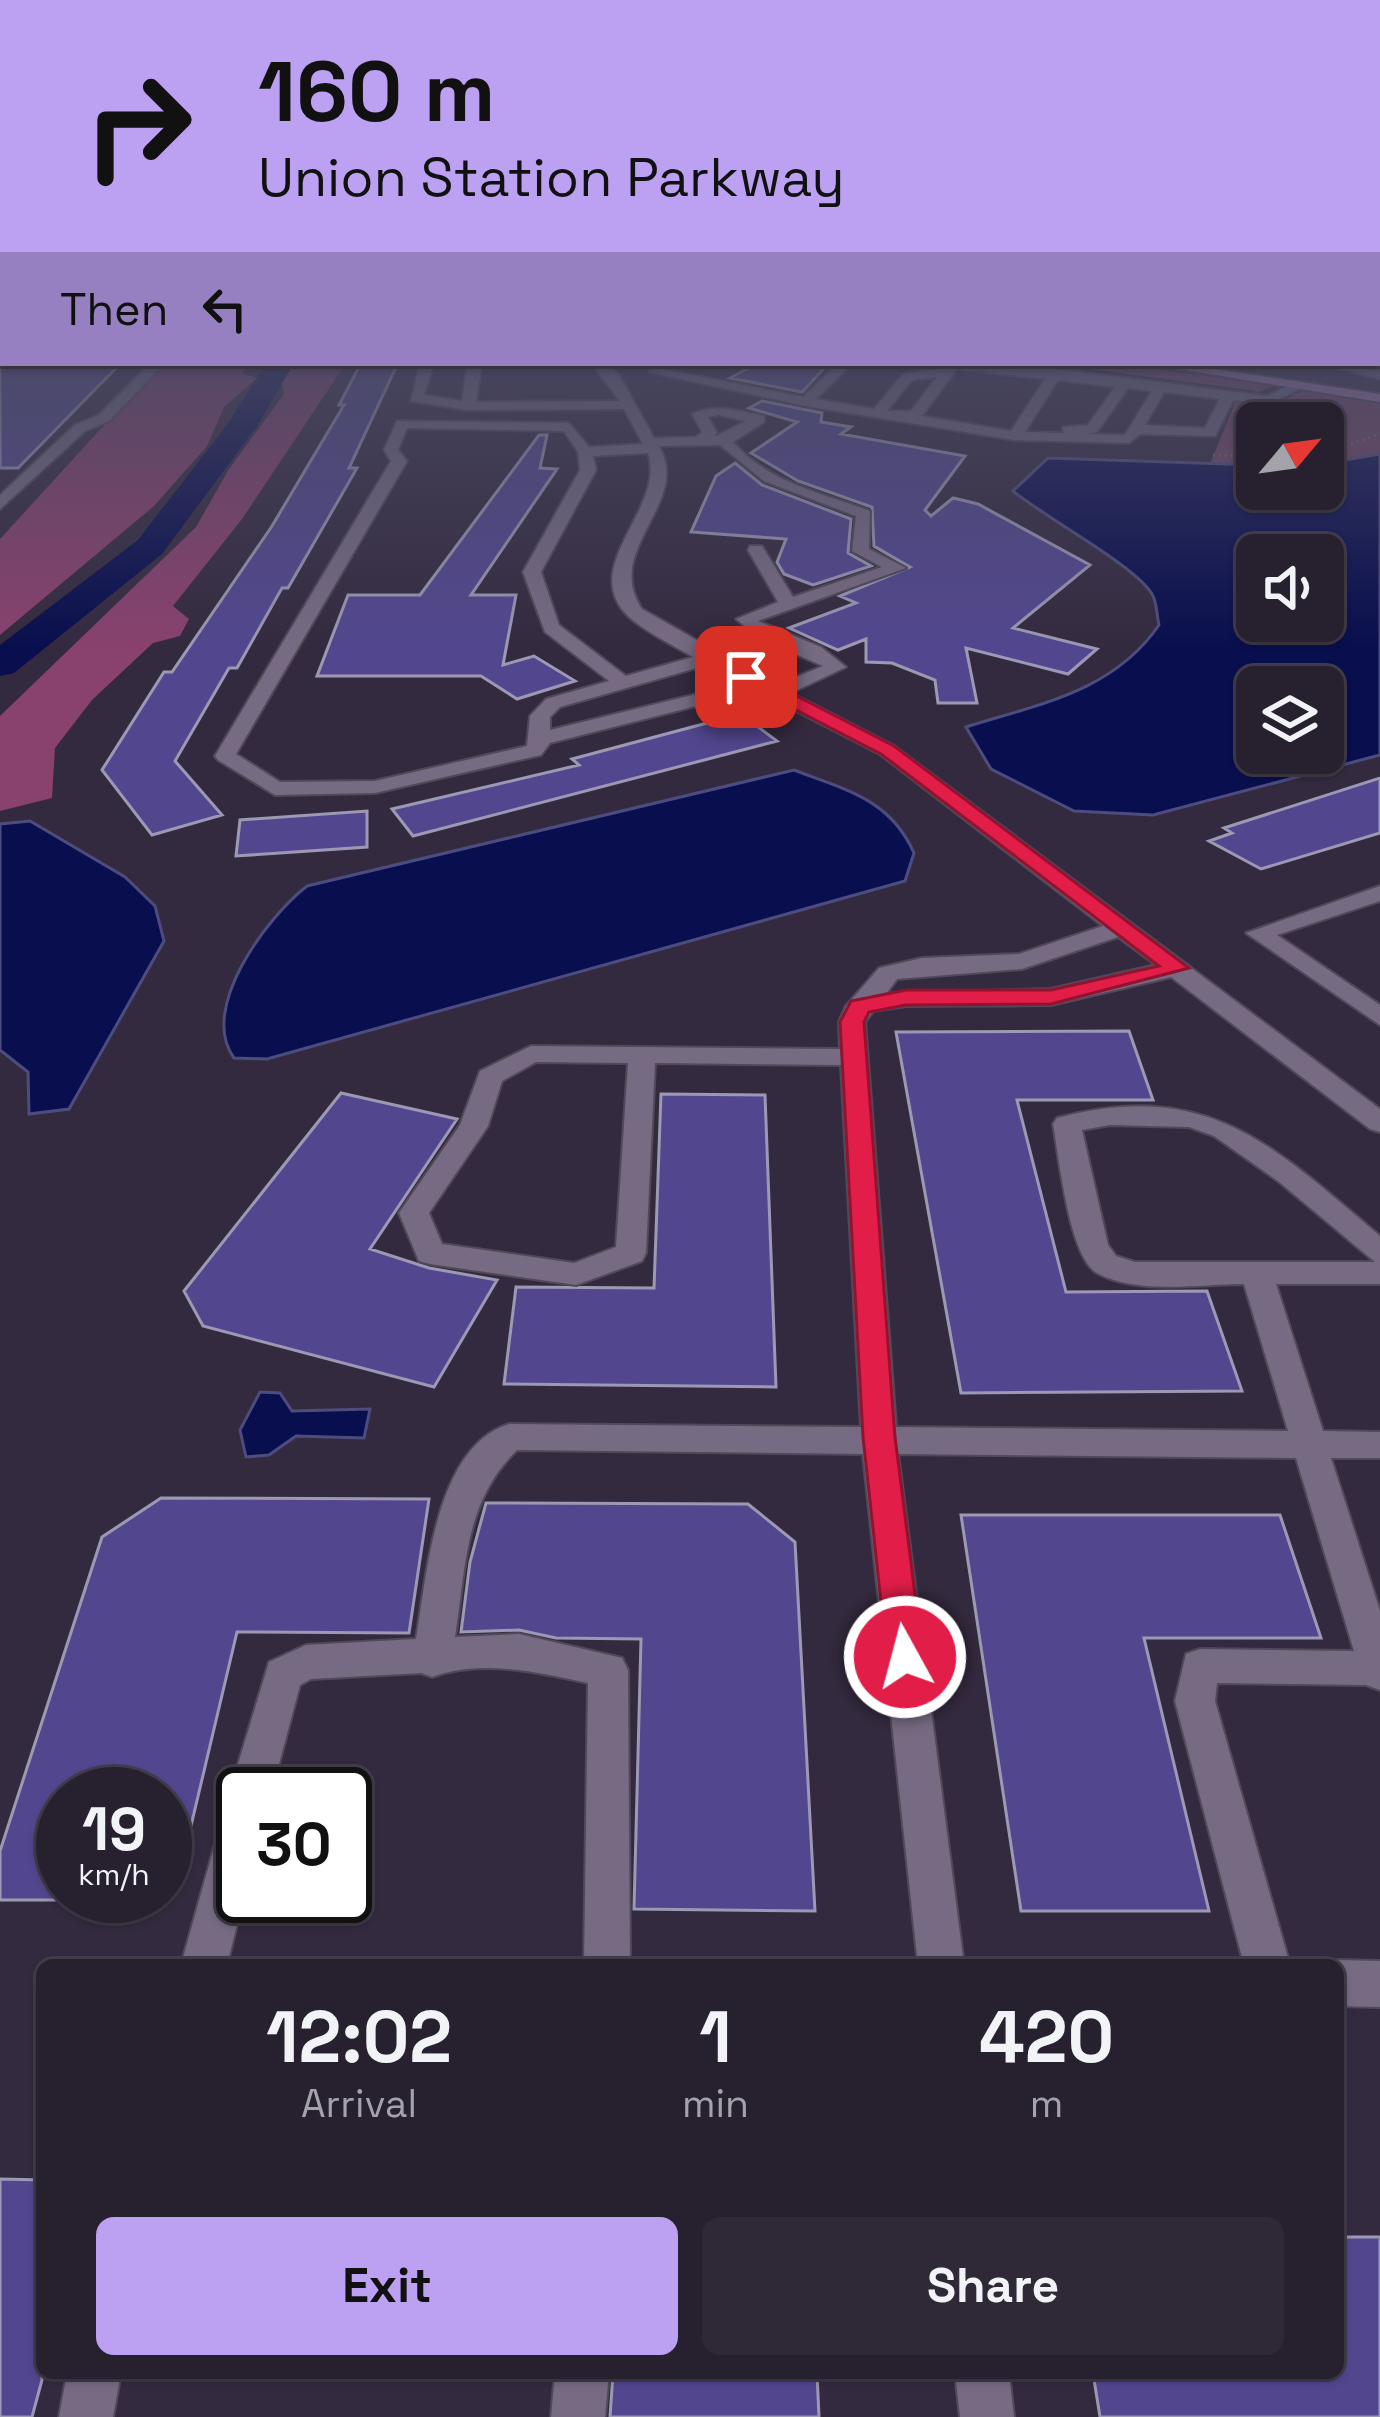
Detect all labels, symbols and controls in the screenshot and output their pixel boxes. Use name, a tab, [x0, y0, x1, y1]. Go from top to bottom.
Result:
text: 160 m	[258, 38, 495, 146]
icon: right	[60, 48, 216, 204]
text: Union Station Parkway	[258, 143, 845, 212]
icon: left	[192, 276, 258, 342]
text: Then	[60, 281, 168, 338]
north arrow	[1236, 402, 1344, 510]
map controls	[1236, 402, 1344, 774]
button: sound	[1236, 534, 1344, 642]
pin	[695, 626, 797, 728]
icon: arrive	[713, 644, 779, 710]
button: layers	[1236, 666, 1344, 774]
position arrow	[842, 1594, 968, 1720]
speed limit sign: 30	[216, 1767, 372, 1923]
text: 19	[82, 1791, 146, 1868]
text: km/h	[78, 1855, 150, 1894]
text: 12:02	[266, 1991, 452, 2083]
text: 1	[699, 1991, 732, 2083]
text: 420	[979, 1991, 1114, 2083]
text: Arrival	[301, 2079, 417, 2128]
text: min	[682, 2079, 749, 2128]
text: m	[1030, 2079, 1063, 2128]
button: Exit	[96, 2217, 678, 2355]
button: Share	[702, 2217, 1284, 2355]

